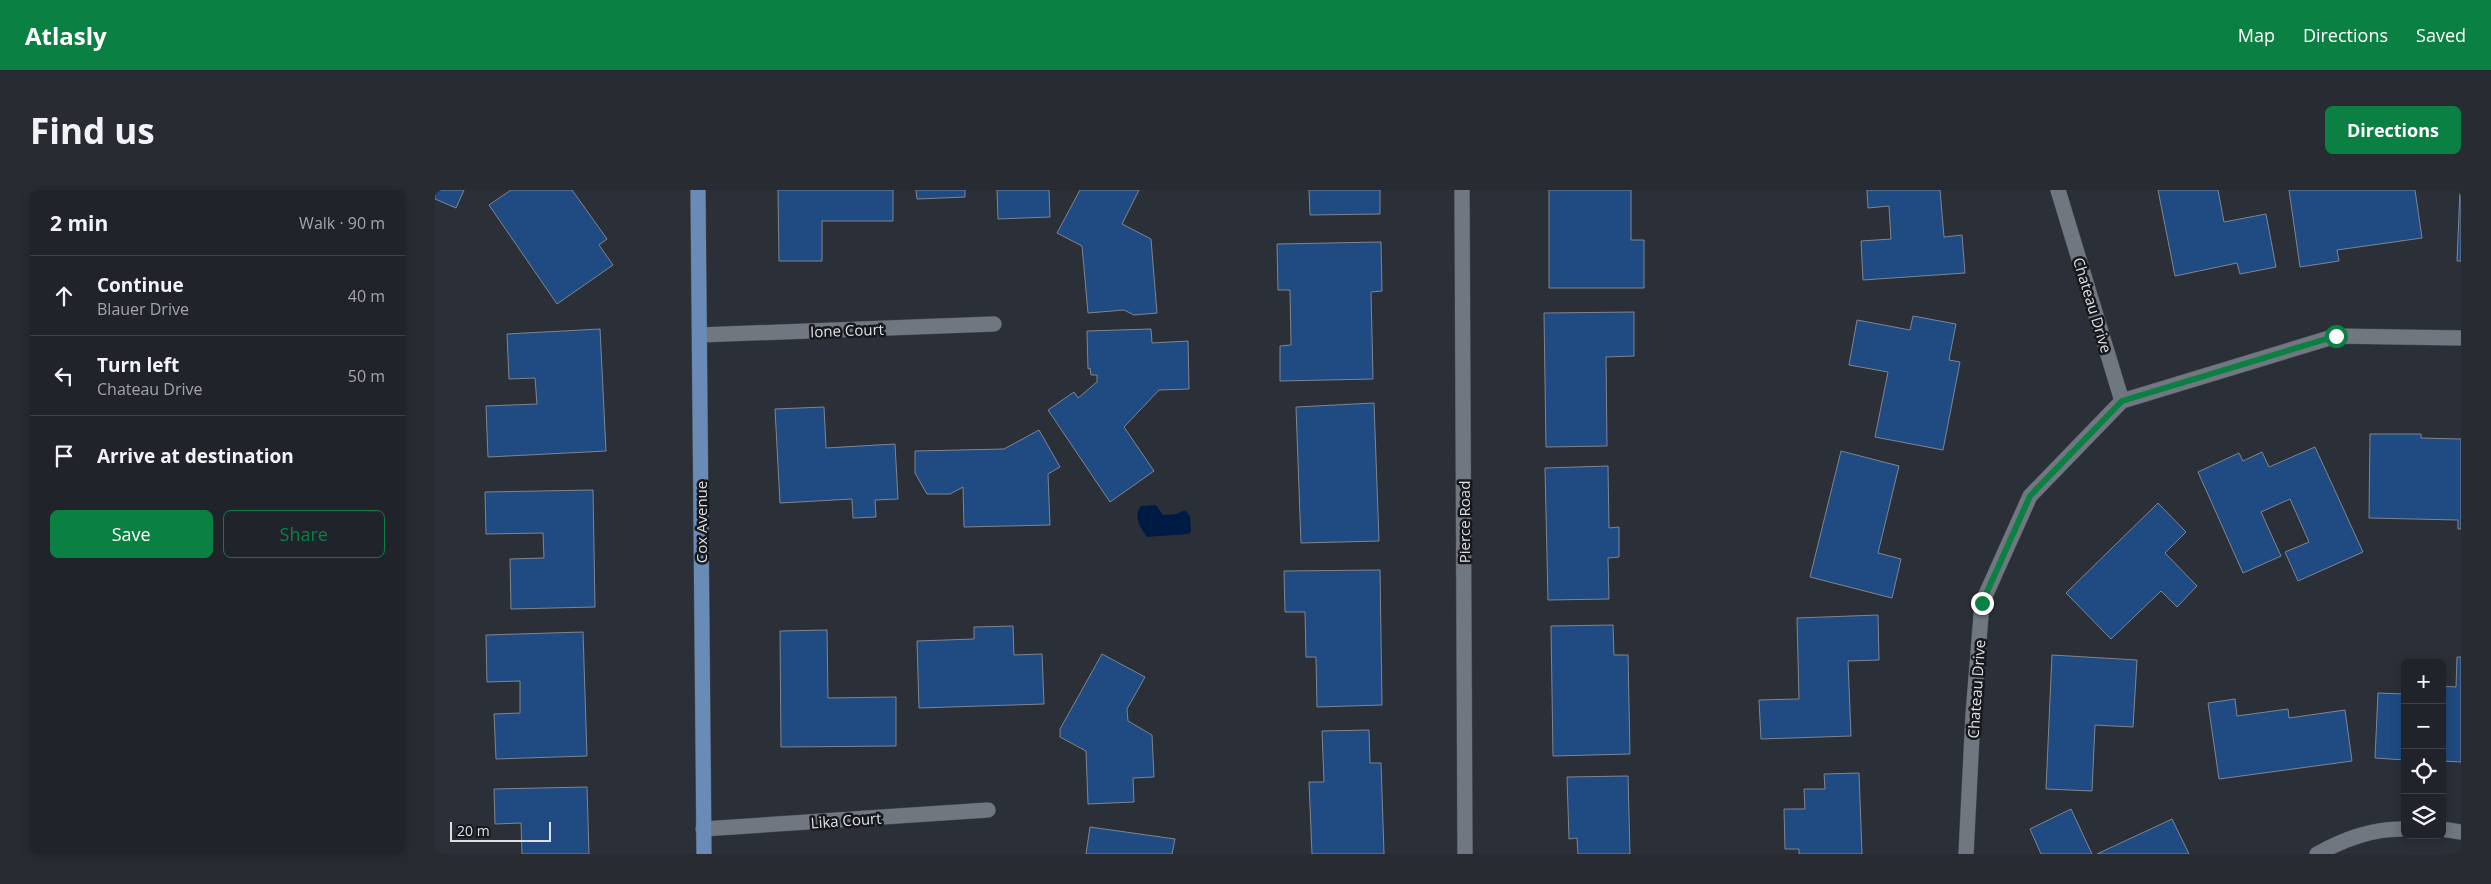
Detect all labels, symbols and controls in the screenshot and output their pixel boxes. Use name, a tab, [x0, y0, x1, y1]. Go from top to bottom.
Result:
text: Atlasly	[25, 19, 107, 52]
text: Map	[2238, 23, 2275, 47]
text: Directions	[2303, 23, 2388, 47]
text: Saved	[2416, 23, 2466, 47]
button: Directions	[2325, 106, 2461, 154]
text: Find us	[30, 107, 155, 154]
text: 2 min	[50, 209, 108, 237]
text: Walk · 90 m	[299, 212, 385, 234]
street label: Chateau Drive	[2069, 255, 2117, 355]
text: Continue	[97, 272, 184, 298]
icon: ahead	[50, 282, 78, 310]
text: 40 m	[348, 285, 385, 307]
text: Blauer Drive	[97, 298, 189, 320]
street label: Ione Court	[810, 319, 884, 341]
route start	[2325, 325, 2348, 348]
text: Turn left	[97, 352, 179, 378]
icon: left	[50, 362, 78, 390]
text: 50 m	[348, 365, 385, 387]
text: Chateau Drive	[97, 378, 203, 400]
icon: arrive	[50, 442, 78, 470]
text: Arrive at destination	[97, 443, 294, 469]
street label: Cox Avenue	[691, 481, 711, 563]
street label: Pierce Road	[1454, 481, 1474, 563]
button: Save	[50, 510, 213, 558]
button: Share	[223, 510, 385, 558]
route end	[1971, 592, 1994, 615]
street label: Chateau Drive	[1963, 639, 1989, 739]
map controls	[2401, 659, 2446, 839]
button: +	[2401, 659, 2446, 704]
button: −	[2401, 704, 2446, 749]
button: locate	[2401, 749, 2446, 794]
button: layers	[2401, 794, 2446, 839]
street label: Lika Court	[810, 808, 882, 832]
scale bar	[450, 819, 551, 842]
text: 20 m	[457, 821, 490, 840]

